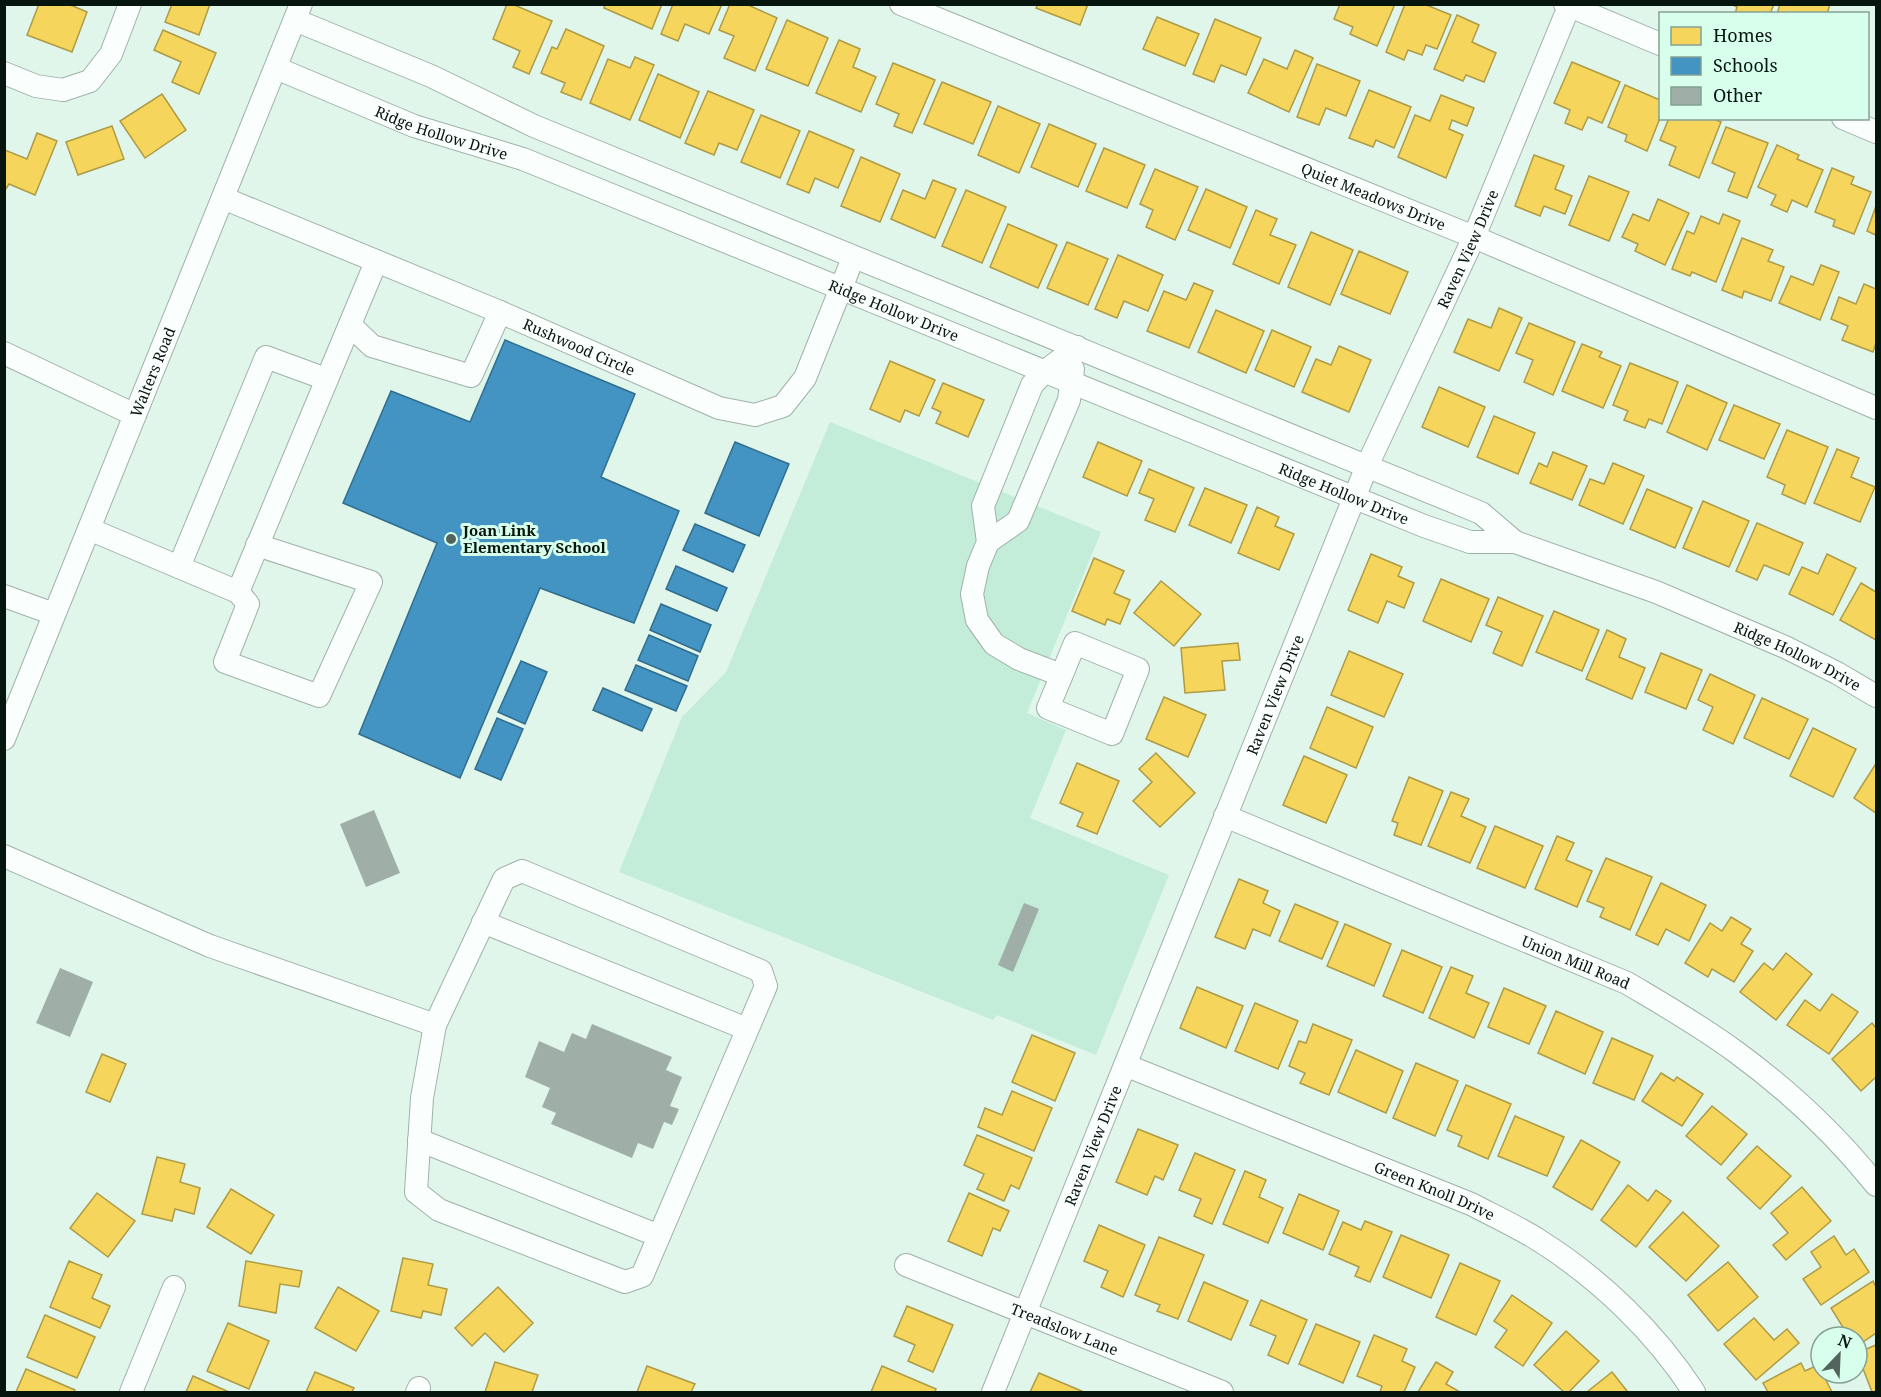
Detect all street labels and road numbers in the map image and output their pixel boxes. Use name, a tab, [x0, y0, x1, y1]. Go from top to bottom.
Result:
street label: Ridge Hollow Drive	[372, 101, 510, 164]
street label: Quiet Meadows Drive	[1298, 158, 1449, 234]
street label: Raven View Drive	[1432, 186, 1502, 311]
street label: Ridge Hollow Drive	[826, 275, 962, 345]
street label: Rushwood Circle	[520, 313, 638, 380]
street label: Walters Road	[125, 324, 179, 420]
street label: Ridge Hollow Drive	[1276, 458, 1412, 529]
street label: Ridge Hollow Drive	[1731, 616, 1865, 695]
street label: Raven View Drive	[1241, 632, 1308, 758]
street label: Union Mill Road	[1519, 930, 1633, 993]
street label: Raven View Drive	[1059, 1082, 1126, 1208]
street label: Green Knoll Drive	[1371, 1156, 1498, 1225]
street label: Treadslow Lane	[1008, 1298, 1121, 1359]

